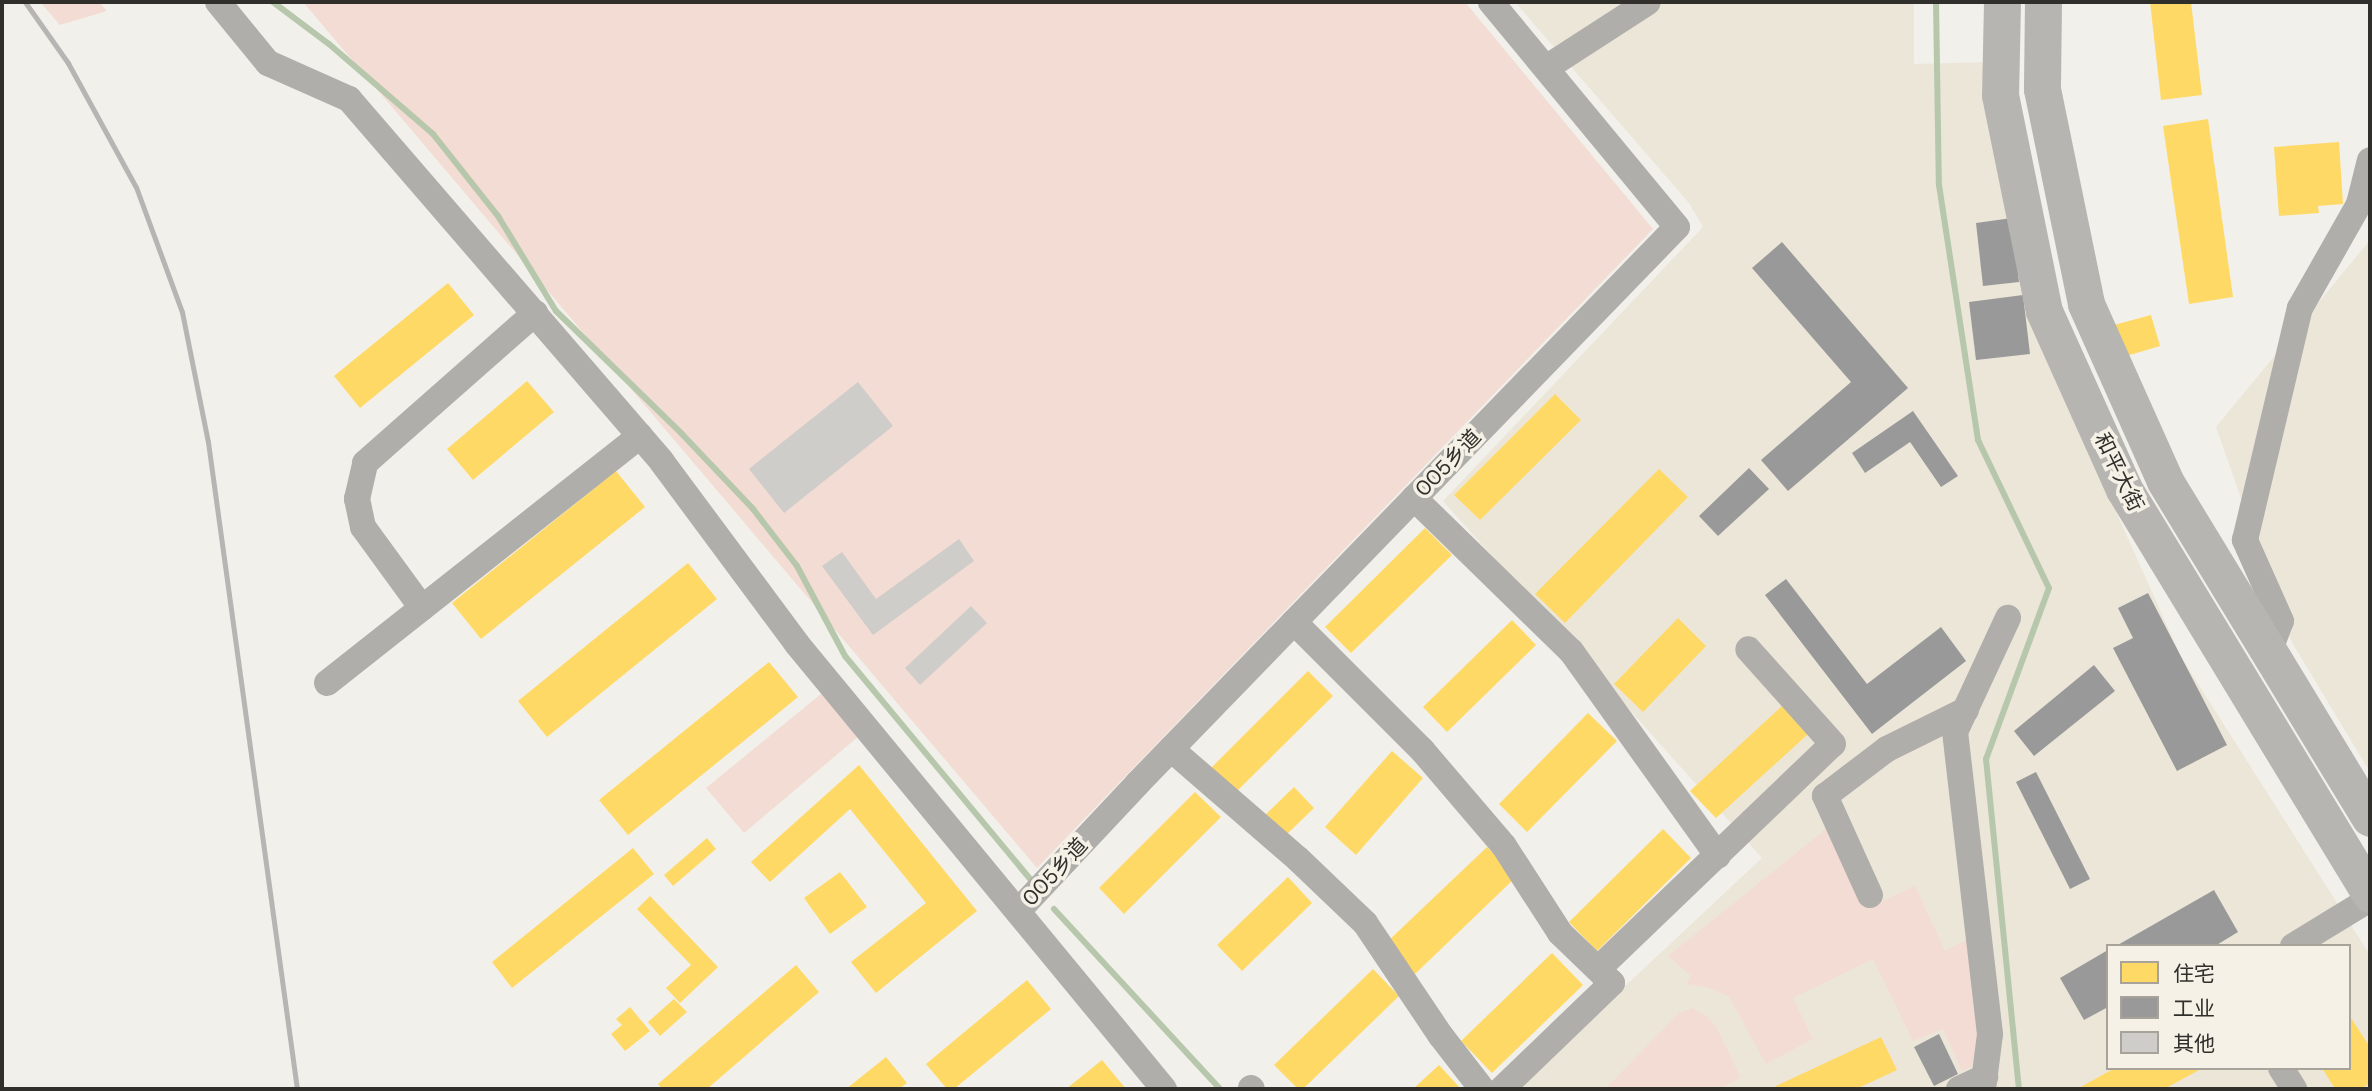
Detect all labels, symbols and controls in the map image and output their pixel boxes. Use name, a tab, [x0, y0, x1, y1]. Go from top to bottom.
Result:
street label: 005乡道	[1410, 424, 1486, 502]
street label: 和平大街	[2089, 429, 2149, 515]
street label: 005乡道	[1017, 833, 1093, 911]
legend	[2106, 944, 2351, 1070]
text: 住宅	[2173, 960, 2215, 988]
text: 工业	[2173, 995, 2215, 1023]
text: 其他	[2173, 1030, 2215, 1058]

